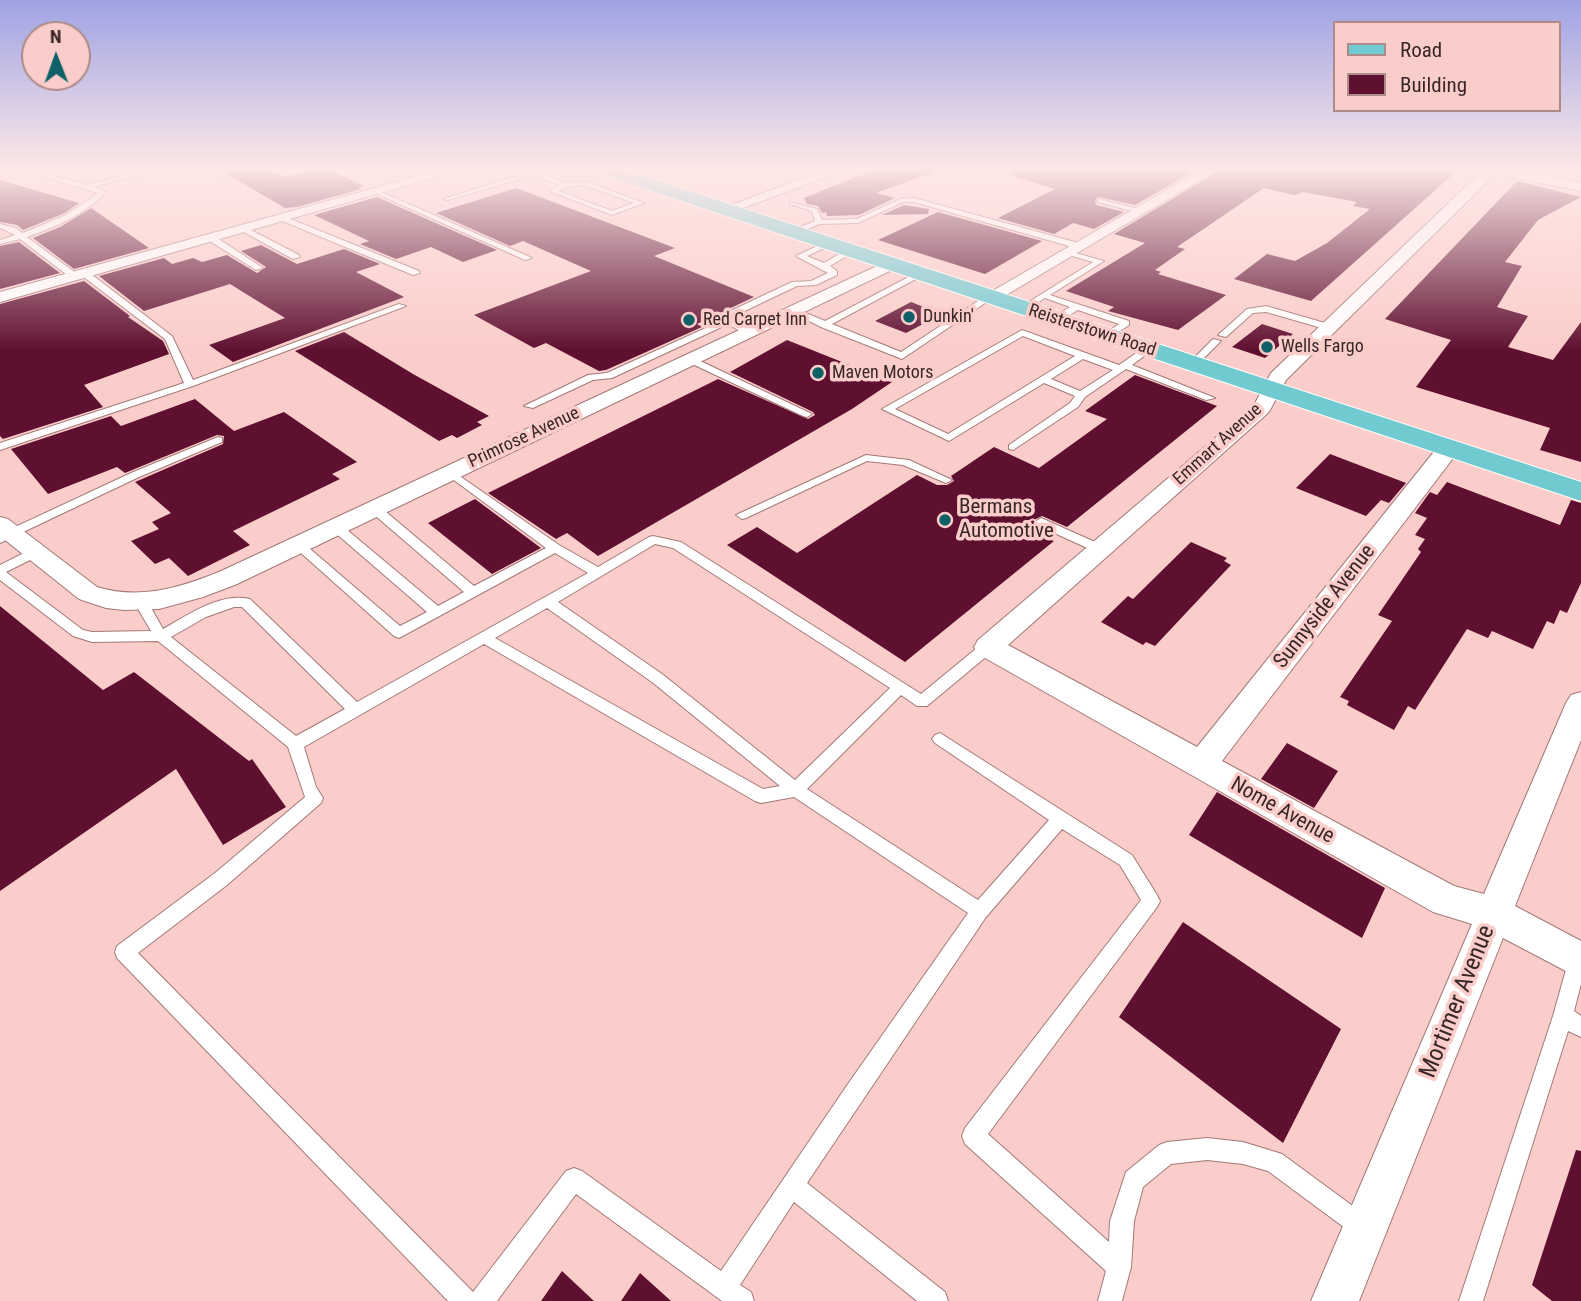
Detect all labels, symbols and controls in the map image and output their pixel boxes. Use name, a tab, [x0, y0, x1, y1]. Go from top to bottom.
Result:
north arrow	[21, 21, 91, 91]
legend	[1332, 21, 1560, 112]
text: N	[50, 25, 62, 48]
text: Road	[1400, 38, 1442, 62]
text: Building	[1400, 73, 1467, 97]
street label: Reisterstown Road	[1026, 300, 1158, 362]
place label: Dunkin'	[923, 306, 974, 328]
place label: Red Carpet Inn	[703, 309, 807, 331]
marker: Dunkin'	[901, 309, 917, 325]
marker: Red Carpet Inn	[681, 312, 697, 328]
place label: Wells Fargo	[1281, 336, 1364, 358]
marker: Wells Fargo	[1259, 339, 1275, 355]
place label: Maven Motors	[832, 362, 933, 384]
marker: Maven Motors	[810, 365, 826, 381]
street label: Emmart Avenue	[1169, 400, 1267, 490]
street label: Primrose Avenue	[465, 403, 583, 473]
place label: Bermans Automotive	[959, 495, 1054, 545]
marker: Bermans Automotive	[937, 512, 953, 528]
street label: Sunnyside Avenue	[1269, 540, 1381, 674]
street label: Nome Avenue	[1226, 772, 1338, 850]
street label: Mortimer Avenue	[1414, 922, 1502, 1082]

